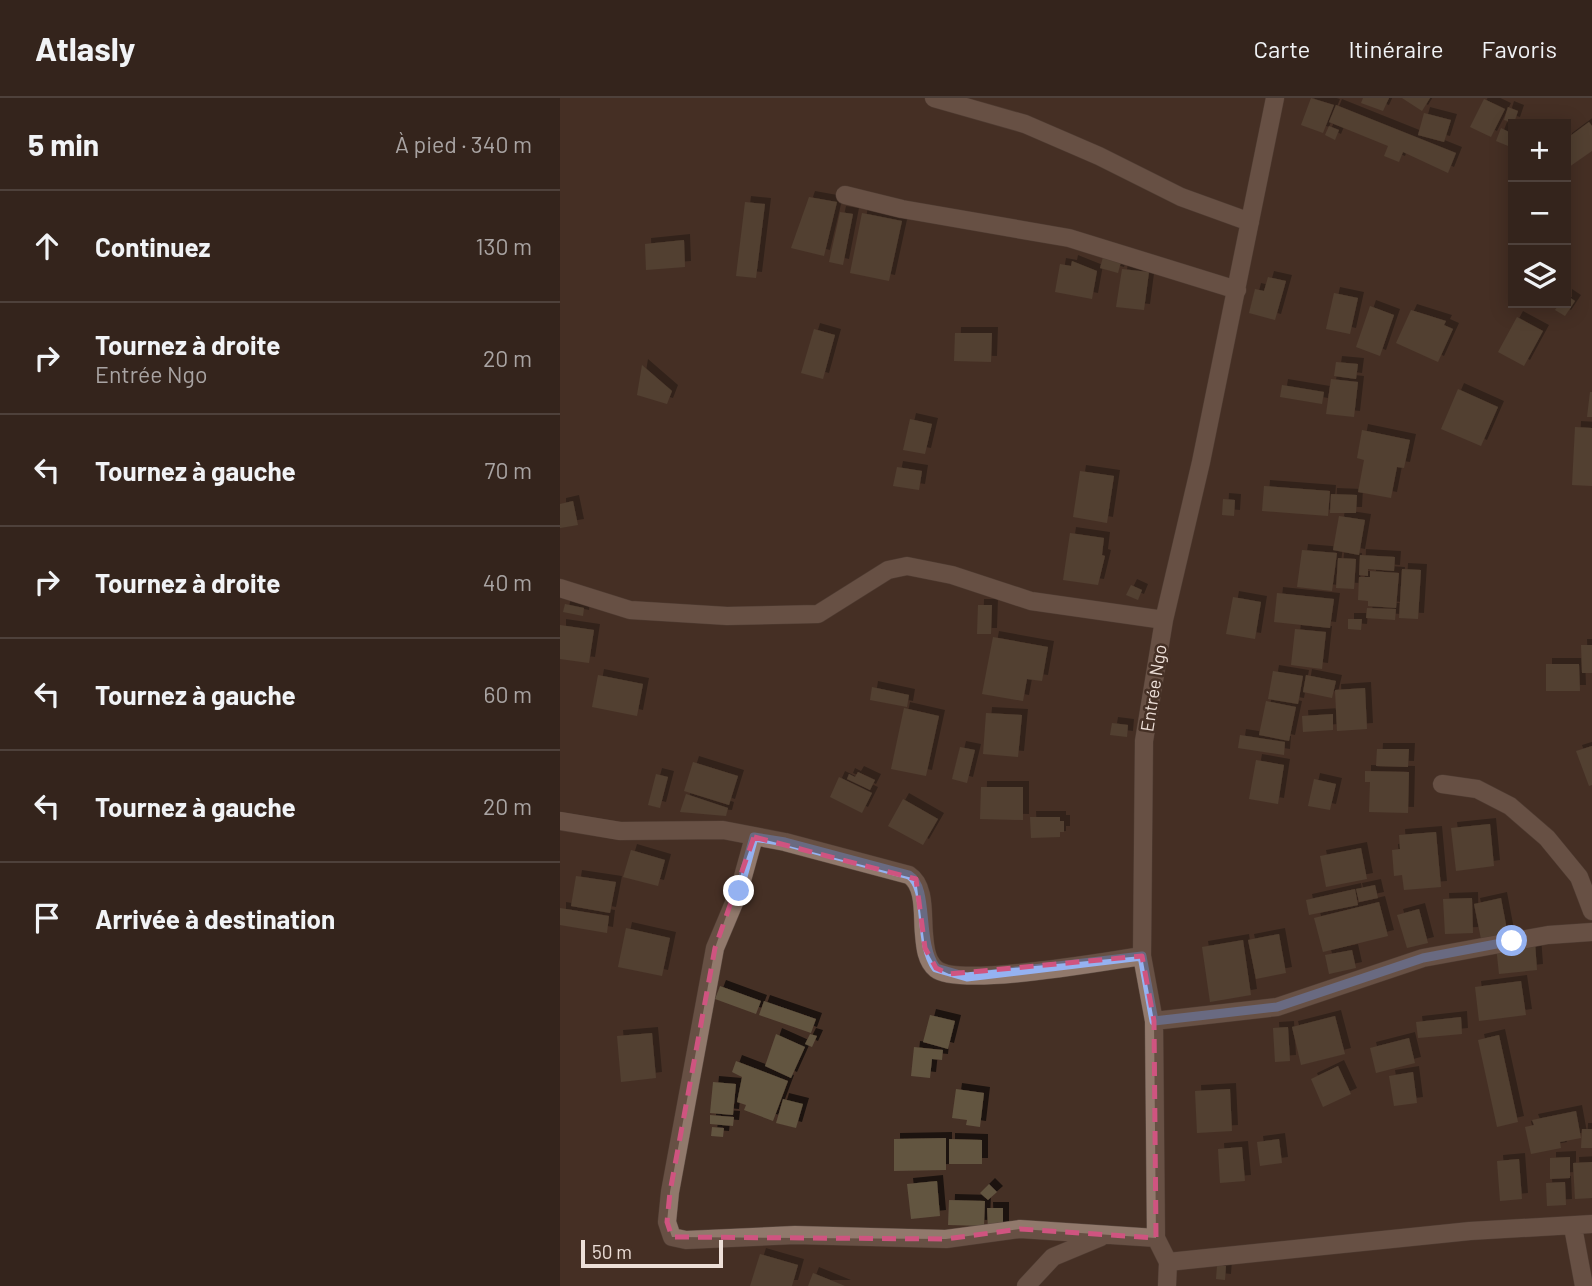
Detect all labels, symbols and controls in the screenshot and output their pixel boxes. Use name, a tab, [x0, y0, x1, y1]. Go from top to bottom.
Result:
text: Atlasly	[35, 28, 135, 68]
text: Carte	[1254, 34, 1310, 63]
text: Itinéraire	[1348, 34, 1444, 63]
text: Favoris	[1482, 34, 1557, 63]
map controls	[1508, 119, 1571, 308]
button: +	[1508, 119, 1571, 182]
text: 5 min	[28, 126, 99, 162]
text: À pied · 340 m	[395, 130, 532, 158]
button: −	[1508, 182, 1571, 245]
icon: ahead	[28, 227, 66, 265]
text: Continuez	[95, 231, 211, 262]
text: 130 m	[475, 232, 532, 260]
button: layers	[1508, 245, 1571, 308]
text: Tournez à droite	[95, 329, 280, 360]
icon: right	[28, 339, 66, 377]
text: 20 m	[483, 344, 532, 372]
text: Entrée Ngo	[95, 360, 207, 388]
icon: left	[28, 451, 66, 489]
text: Tournez à gauche	[95, 455, 296, 486]
text: 70 m	[485, 456, 532, 484]
icon: right	[28, 563, 66, 601]
text: Tournez à droite	[95, 567, 280, 598]
text: 40 m	[483, 568, 532, 596]
street label: Entrée Ngo	[1135, 643, 1171, 733]
icon: left	[28, 675, 66, 713]
text: Tournez à gauche	[95, 679, 296, 710]
text: 60 m	[484, 680, 532, 708]
icon: left	[28, 787, 66, 825]
text: Tournez à gauche	[95, 791, 296, 822]
text: 20 m	[483, 792, 532, 820]
route end	[723, 875, 754, 906]
icon: arrive	[28, 899, 66, 937]
text: Arrivée à destination	[95, 903, 335, 934]
route start	[1496, 925, 1527, 956]
scale bar	[581, 1237, 723, 1269]
text: 50 m	[592, 1240, 632, 1263]

